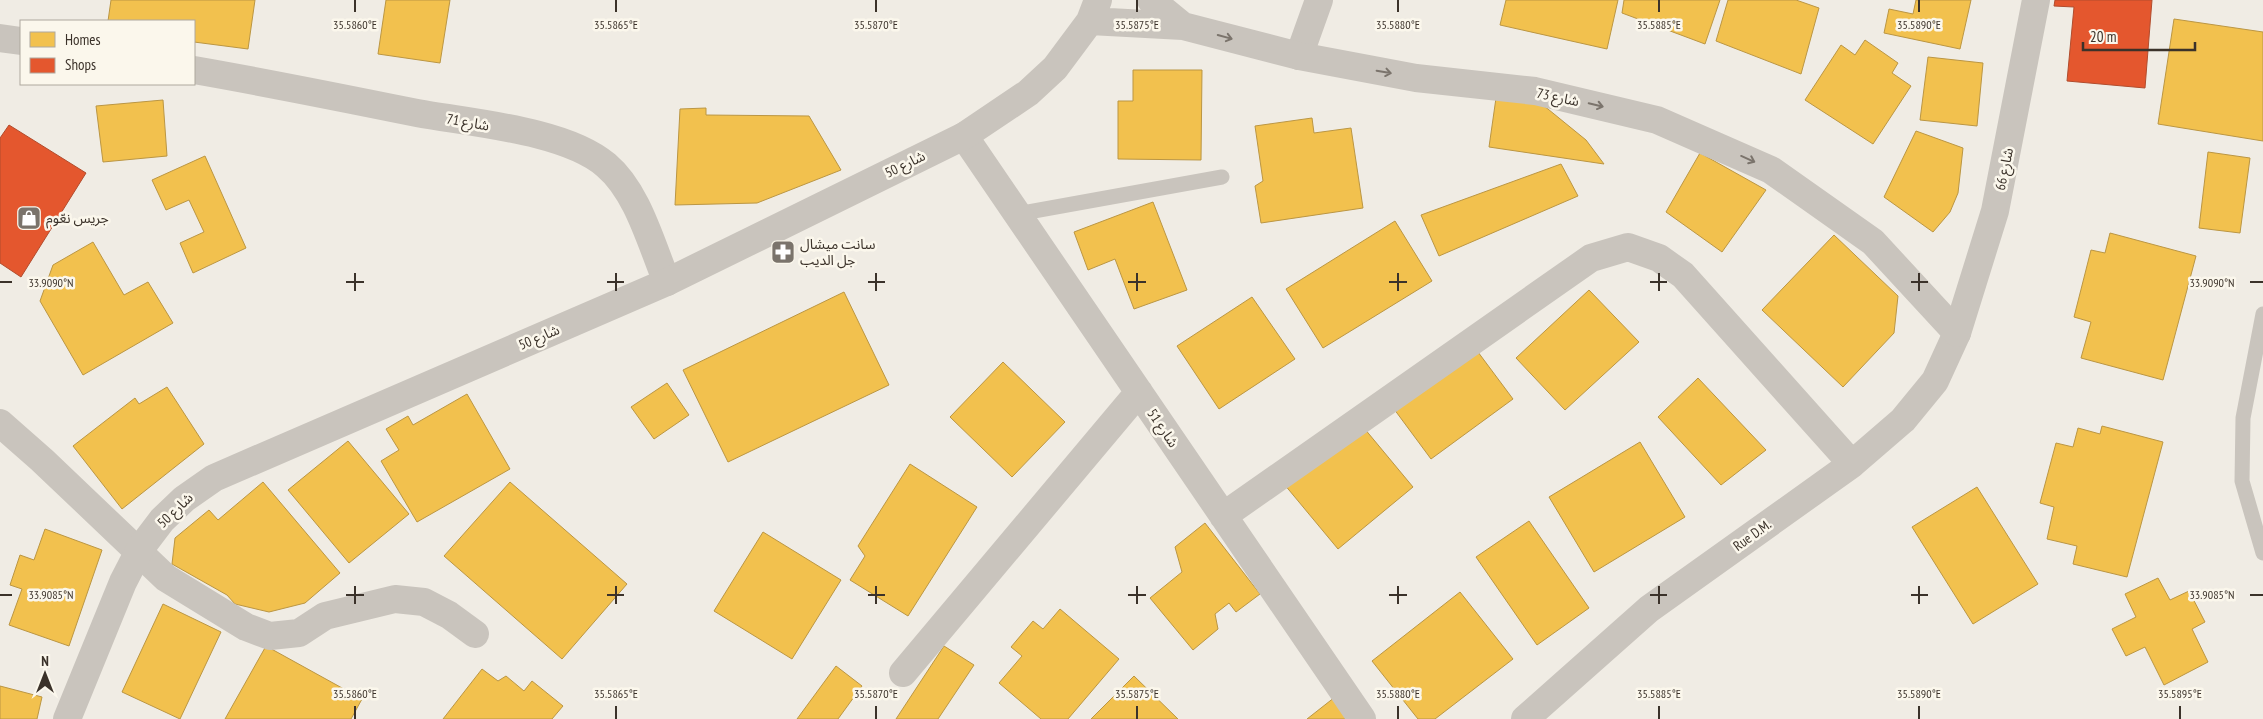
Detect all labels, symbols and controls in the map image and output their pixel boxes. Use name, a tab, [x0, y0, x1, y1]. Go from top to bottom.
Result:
text: 35.5860°E	[333, 17, 377, 32]
text: 35.5865°E	[594, 17, 638, 32]
text: 35.5870°E	[854, 17, 898, 32]
text: 35.5875°E	[1115, 17, 1159, 32]
text: 35.5880°E	[1376, 17, 1420, 32]
text: 35.5885°E	[1637, 17, 1681, 32]
text: 35.5890°E	[1897, 17, 1941, 32]
legend	[20, 20, 195, 85]
scale bar	[2083, 20, 2196, 52]
text: 20 m	[2090, 27, 2116, 46]
text: Homes	[65, 30, 101, 49]
one-way arrow	[1216, 33, 1232, 42]
text: Shops	[65, 55, 96, 74]
one-way arrow	[1375, 67, 1391, 77]
street label: شارع 73	[1535, 84, 1581, 112]
one-way arrow	[1587, 101, 1603, 110]
street label: شارع 71	[445, 109, 491, 137]
street label: شارع 66	[1991, 146, 2019, 192]
street label: شارع 50	[882, 147, 929, 183]
one-way arrow	[1740, 155, 1755, 165]
shop icon: جريس نعّوم	[16, 205, 42, 231]
place label: جريس نعّوم	[46, 209, 109, 229]
place label: سانت ميشال جل الديب	[800, 235, 875, 269]
pharmacy icon: سانت ميشال جل الديب	[770, 239, 796, 265]
text: 33.9090°N	[28, 275, 74, 290]
text: 33.9090°N	[2189, 275, 2235, 290]
street label: شارع 50	[516, 320, 563, 356]
street label: شارع 51	[1142, 405, 1182, 452]
street label: شارع 50	[153, 489, 198, 533]
street label: Rue D.M.	[1730, 515, 1774, 555]
text: 33.9085°N	[28, 587, 74, 602]
text: 33.9085°N	[2189, 587, 2235, 602]
north arrow	[20, 649, 70, 699]
text: N	[41, 652, 49, 670]
text: 35.5860°E	[333, 686, 377, 701]
text: 35.5865°E	[594, 686, 638, 701]
text: 35.5870°E	[854, 686, 898, 701]
text: 35.5875°E	[1115, 686, 1159, 701]
text: 35.5880°E	[1376, 686, 1420, 701]
text: 35.5885°E	[1637, 686, 1681, 701]
text: 35.5890°E	[1897, 686, 1941, 701]
text: 35.5895°E	[2158, 686, 2202, 701]

